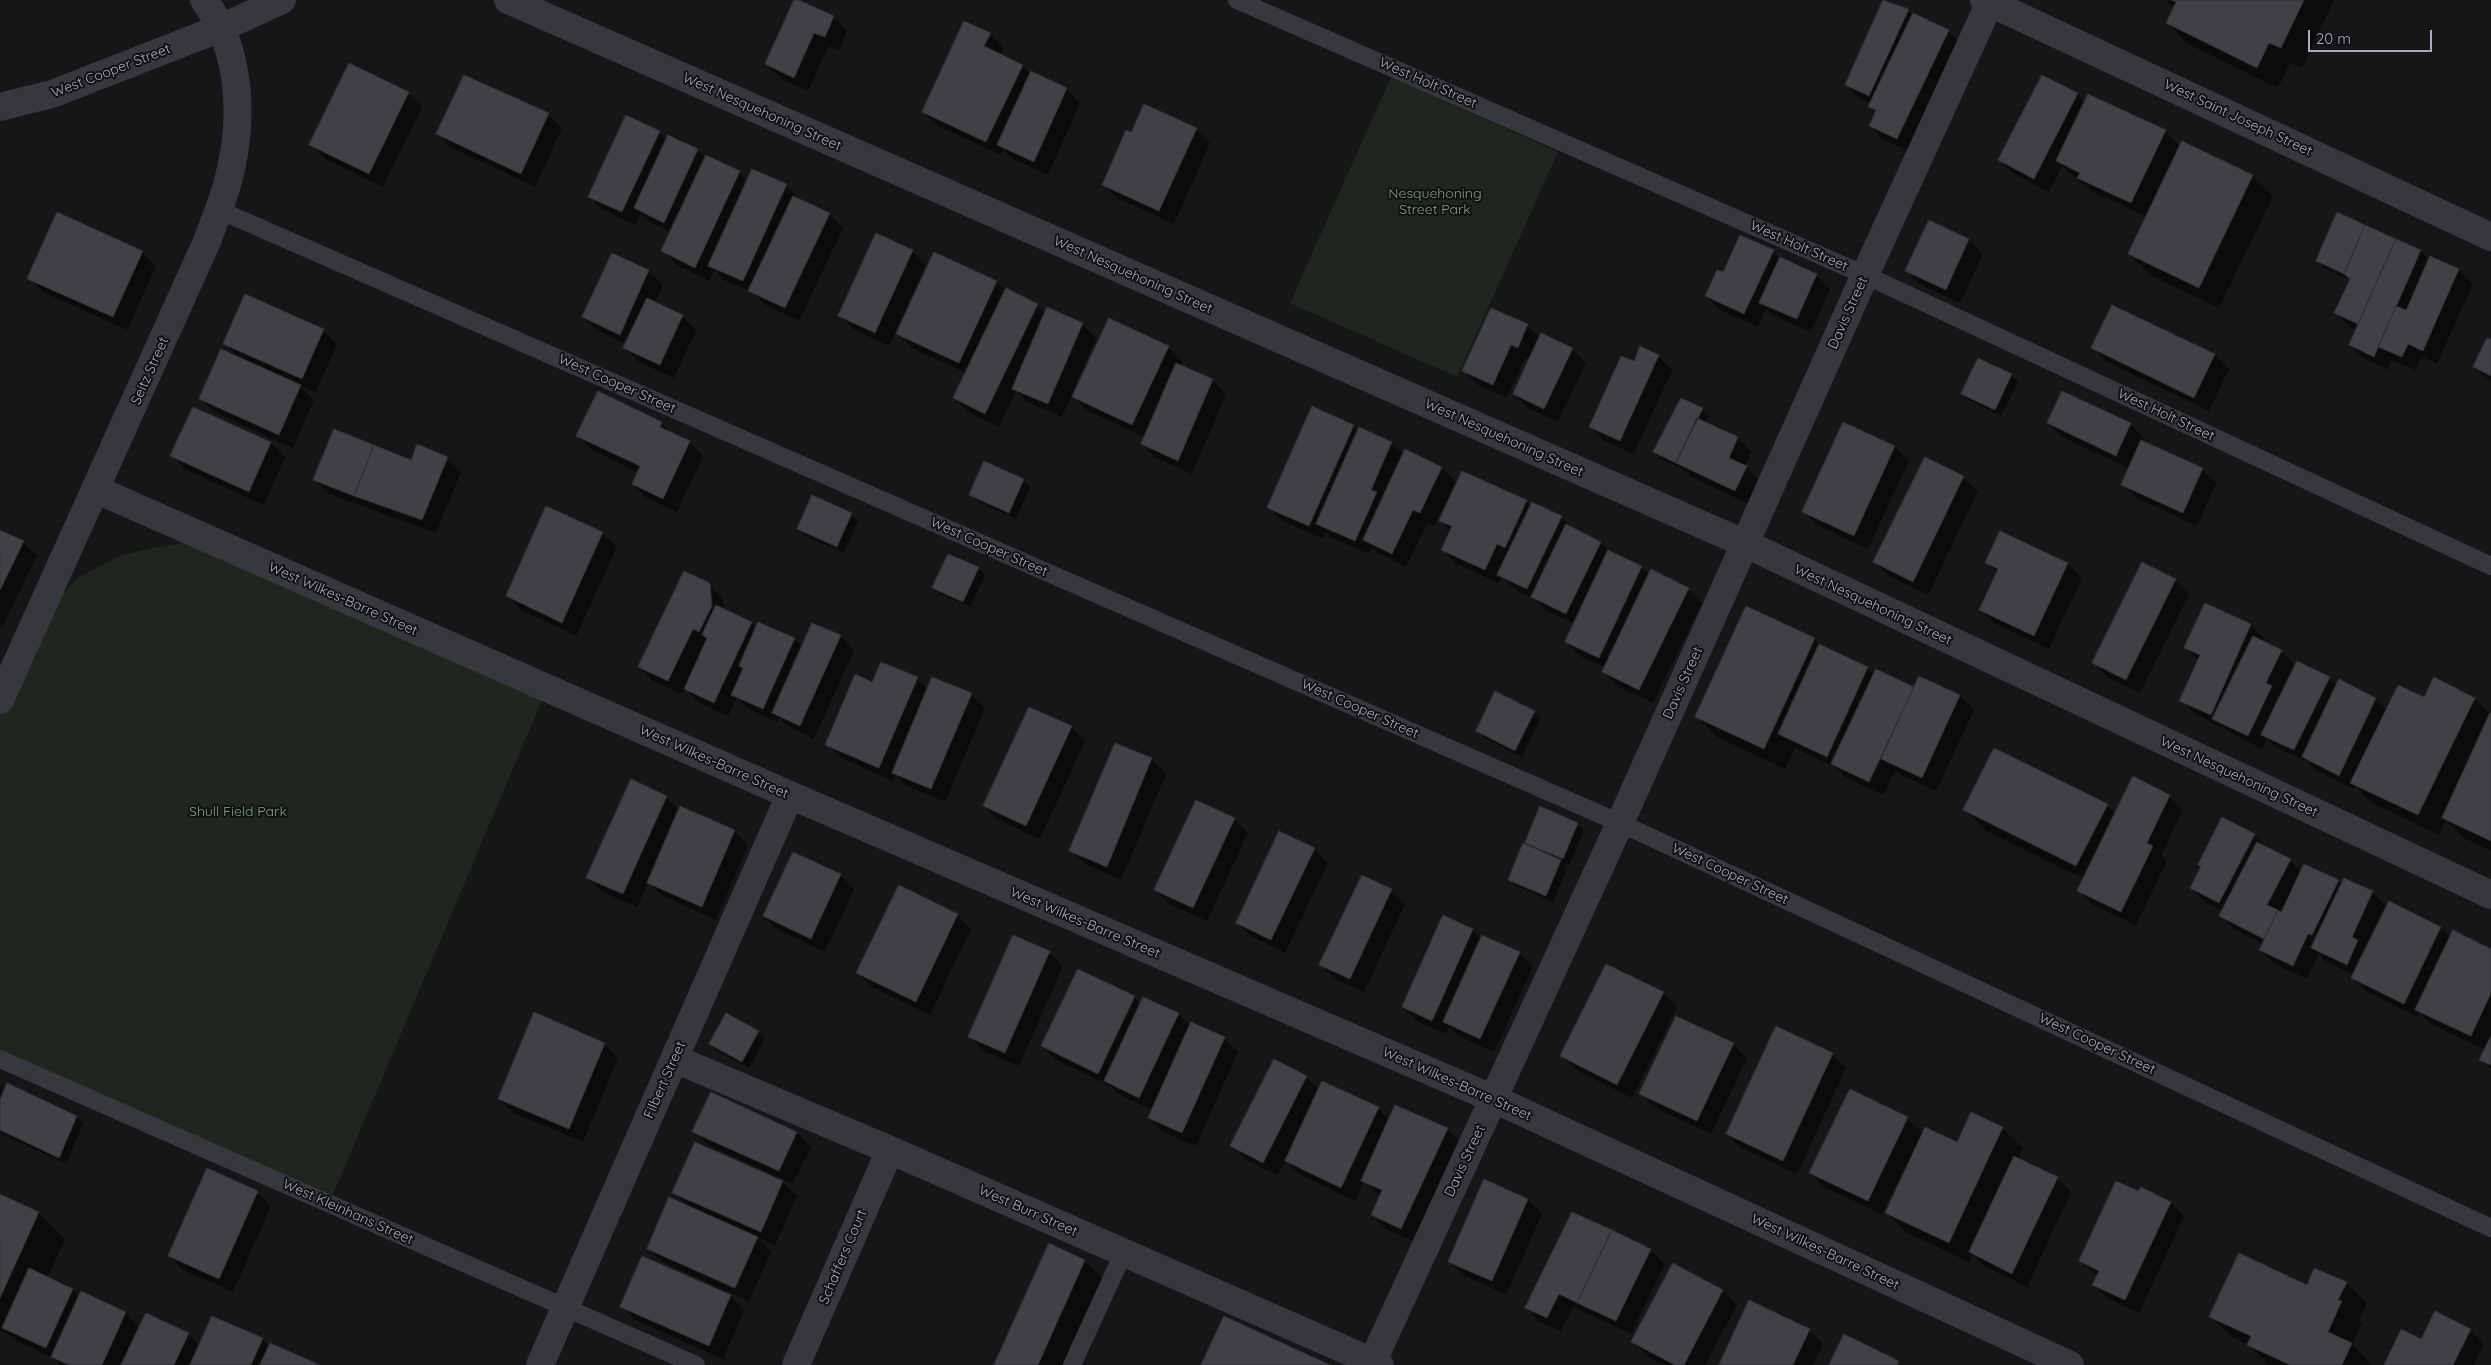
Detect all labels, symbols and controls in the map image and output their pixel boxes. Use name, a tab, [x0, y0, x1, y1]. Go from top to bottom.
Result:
scale bar	[2311, 20, 2435, 52]
text: 20 m	[2316, 29, 2351, 48]
street label: West Cooper Street	[49, 41, 173, 101]
street label: West Holt Street	[1377, 54, 1479, 112]
street label: West Nesquehoning Street	[680, 69, 844, 155]
street label: West Saint Joseph Street	[2161, 76, 2315, 160]
park label: Nesquehoning Street Park	[1388, 186, 1482, 218]
street label: West Holt Street	[1748, 217, 1850, 275]
street label: West Nesquehoning Street	[1051, 232, 1215, 318]
street label: Davis Street	[1825, 274, 1871, 352]
street label: Seitz Street	[128, 335, 172, 407]
street label: West Cooper Street	[556, 351, 678, 417]
street label: West Holt Street	[2115, 385, 2217, 445]
street label: West Nesquehoning Street	[1422, 395, 1586, 481]
street label: West Cooper Street	[928, 514, 1050, 580]
street label: West Wilkes-Barre Street	[266, 559, 420, 639]
street label: West Nesquehoning Street	[1792, 561, 1954, 649]
street label: Davis Street	[1660, 644, 1706, 722]
street label: West Cooper Street	[1299, 676, 1421, 742]
street label: West Wilkes-Barre Street	[637, 722, 791, 802]
street label: West Nesquehoning Street	[2158, 733, 2320, 821]
park label: Shull Field Park	[189, 804, 287, 820]
street label: West Cooper Street	[1669, 840, 1791, 908]
street label: West Wilkes-Barre Street	[1007, 884, 1163, 962]
street label: West Cooper Street	[2036, 1010, 2158, 1078]
street label: Filbert Street	[640, 1039, 690, 1121]
street label: West Wilkes-Barre Street	[1380, 1044, 1534, 1124]
street label: Davis Street	[1441, 1122, 1489, 1200]
street label: West Kleinhans Street	[280, 1176, 416, 1248]
street label: West Burr Street	[976, 1182, 1080, 1240]
street label: Schaffers Court	[816, 1207, 870, 1307]
street label: West Wilkes-Barre Street	[1748, 1210, 1902, 1294]

